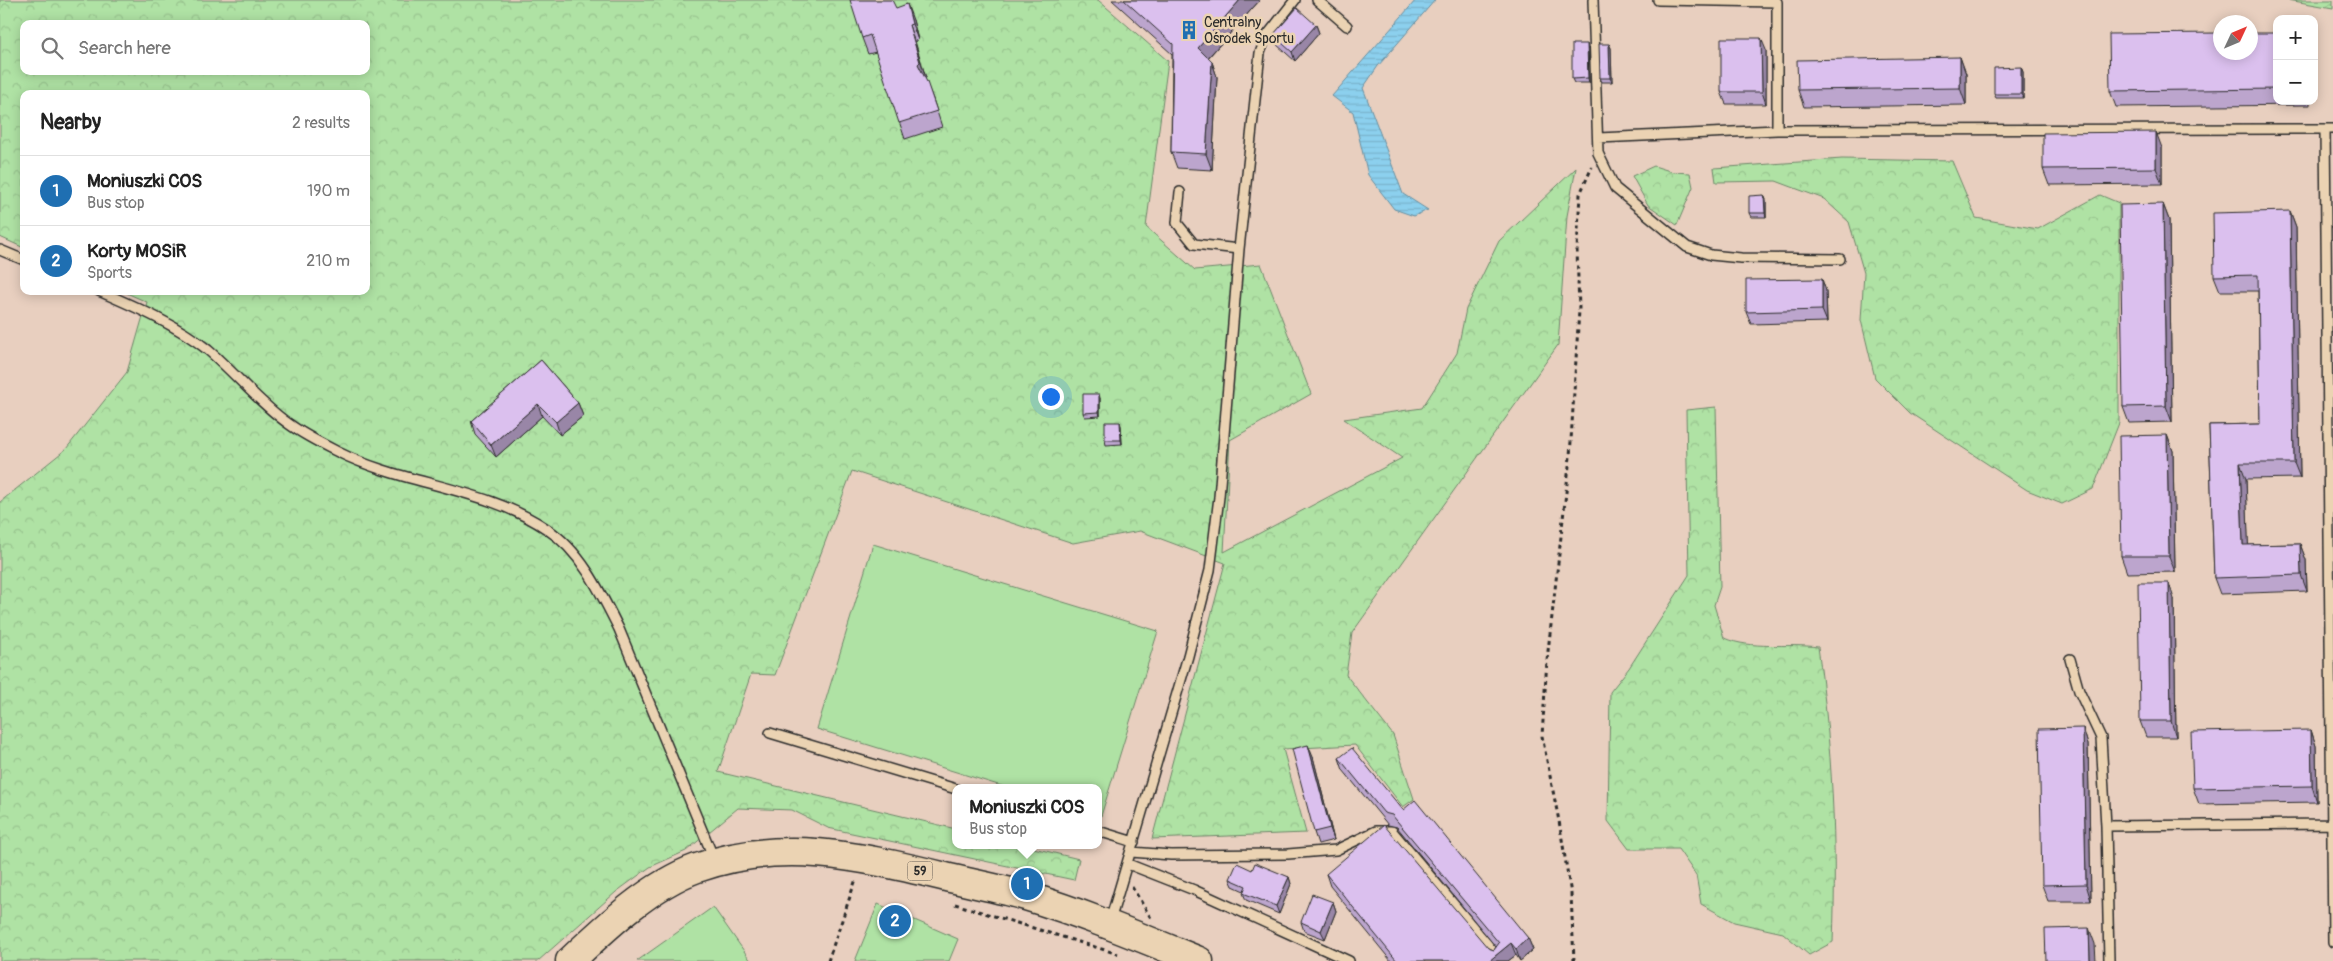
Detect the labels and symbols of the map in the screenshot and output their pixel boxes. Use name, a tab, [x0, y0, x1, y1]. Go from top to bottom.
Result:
place label: Centralny Ośrodek Sportu	[1204, 14, 1294, 47]
north arrow	[2213, 15, 2258, 60]
building icon: Centralny Ośrodek Sportu	[1178, 19, 1200, 41]
your location	[1038, 384, 1064, 410]
road number: 59	[908, 861, 932, 880]
pin: 1	[1011, 865, 1043, 903]
pin: 2	[879, 902, 911, 940]

